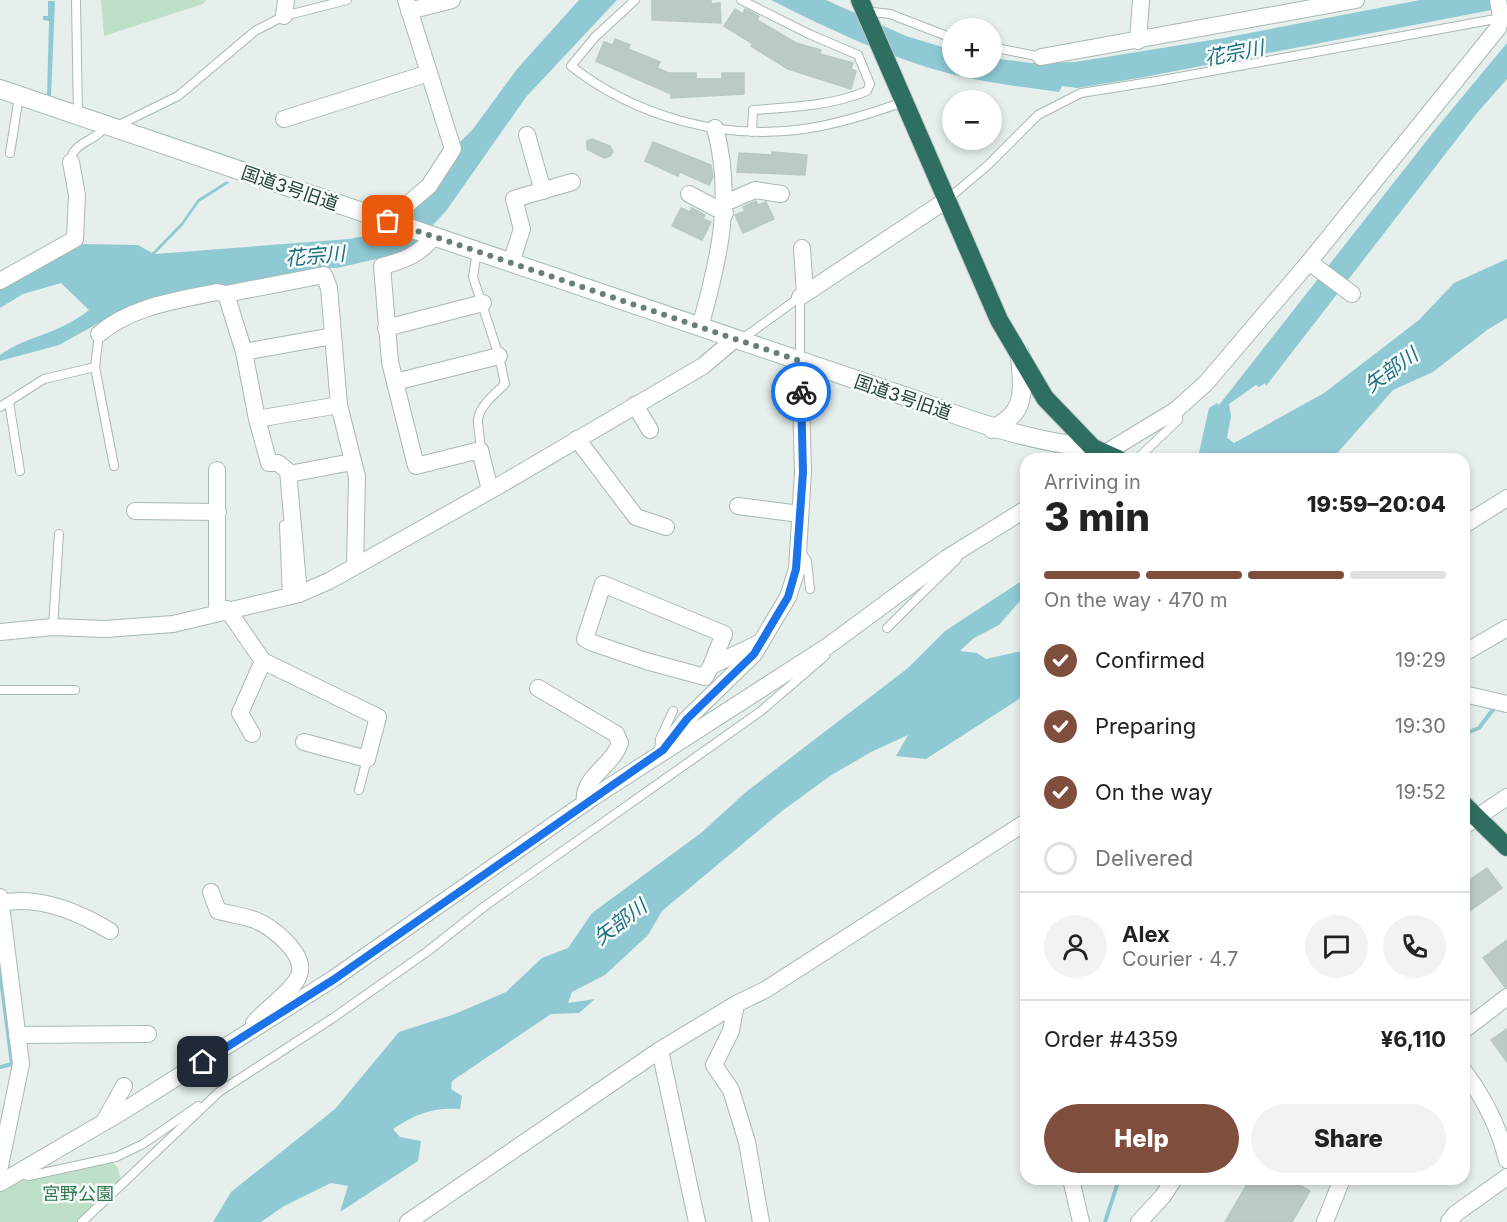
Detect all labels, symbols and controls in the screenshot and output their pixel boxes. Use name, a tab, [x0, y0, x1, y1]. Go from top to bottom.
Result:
map controls	[942, 18, 1002, 150]
button: +	[942, 18, 1002, 78]
water label: 花宗川	[1202, 35, 1268, 71]
button: −	[942, 90, 1002, 150]
street label: 国道3号旧道	[239, 162, 341, 214]
pin	[362, 195, 413, 246]
icon: bag	[371, 204, 404, 237]
water label: 花宗川	[284, 241, 348, 271]
water label: 矢部川	[1360, 341, 1424, 397]
courier	[771, 362, 831, 422]
street label: 国道3号旧道	[852, 371, 954, 423]
icon: bike	[785, 376, 818, 409]
text: Arriving in	[1044, 470, 1141, 494]
text: 19:59–20:04	[1307, 491, 1446, 517]
text: 3 min	[1044, 493, 1150, 540]
text: On the way · 470 m	[1044, 588, 1228, 612]
icon: check	[1044, 644, 1077, 677]
text: Confirmed	[1095, 647, 1205, 673]
text: 19:29	[1395, 648, 1446, 672]
icon: check	[1044, 710, 1077, 743]
text: Preparing	[1095, 713, 1196, 739]
text: 19:30	[1395, 714, 1446, 738]
icon: check	[1044, 776, 1077, 809]
text: On the way	[1095, 779, 1213, 805]
text: 19:52	[1395, 780, 1446, 804]
text: Delivered	[1095, 845, 1193, 871]
water label: 矢部川	[589, 893, 653, 950]
button: person	[1044, 915, 1107, 978]
button: chat	[1305, 915, 1368, 978]
button: phone	[1383, 915, 1446, 978]
text: Alex	[1122, 921, 1170, 947]
text: Courier · 4.7	[1122, 947, 1238, 971]
text: Order #4359	[1044, 1026, 1178, 1052]
text: ¥6,110	[1381, 1026, 1446, 1052]
pin	[177, 1036, 228, 1087]
icon: home	[186, 1045, 219, 1078]
button: Help	[1044, 1104, 1239, 1173]
button: Share	[1251, 1104, 1446, 1173]
park label: 宮野公園	[42, 1183, 114, 1204]

